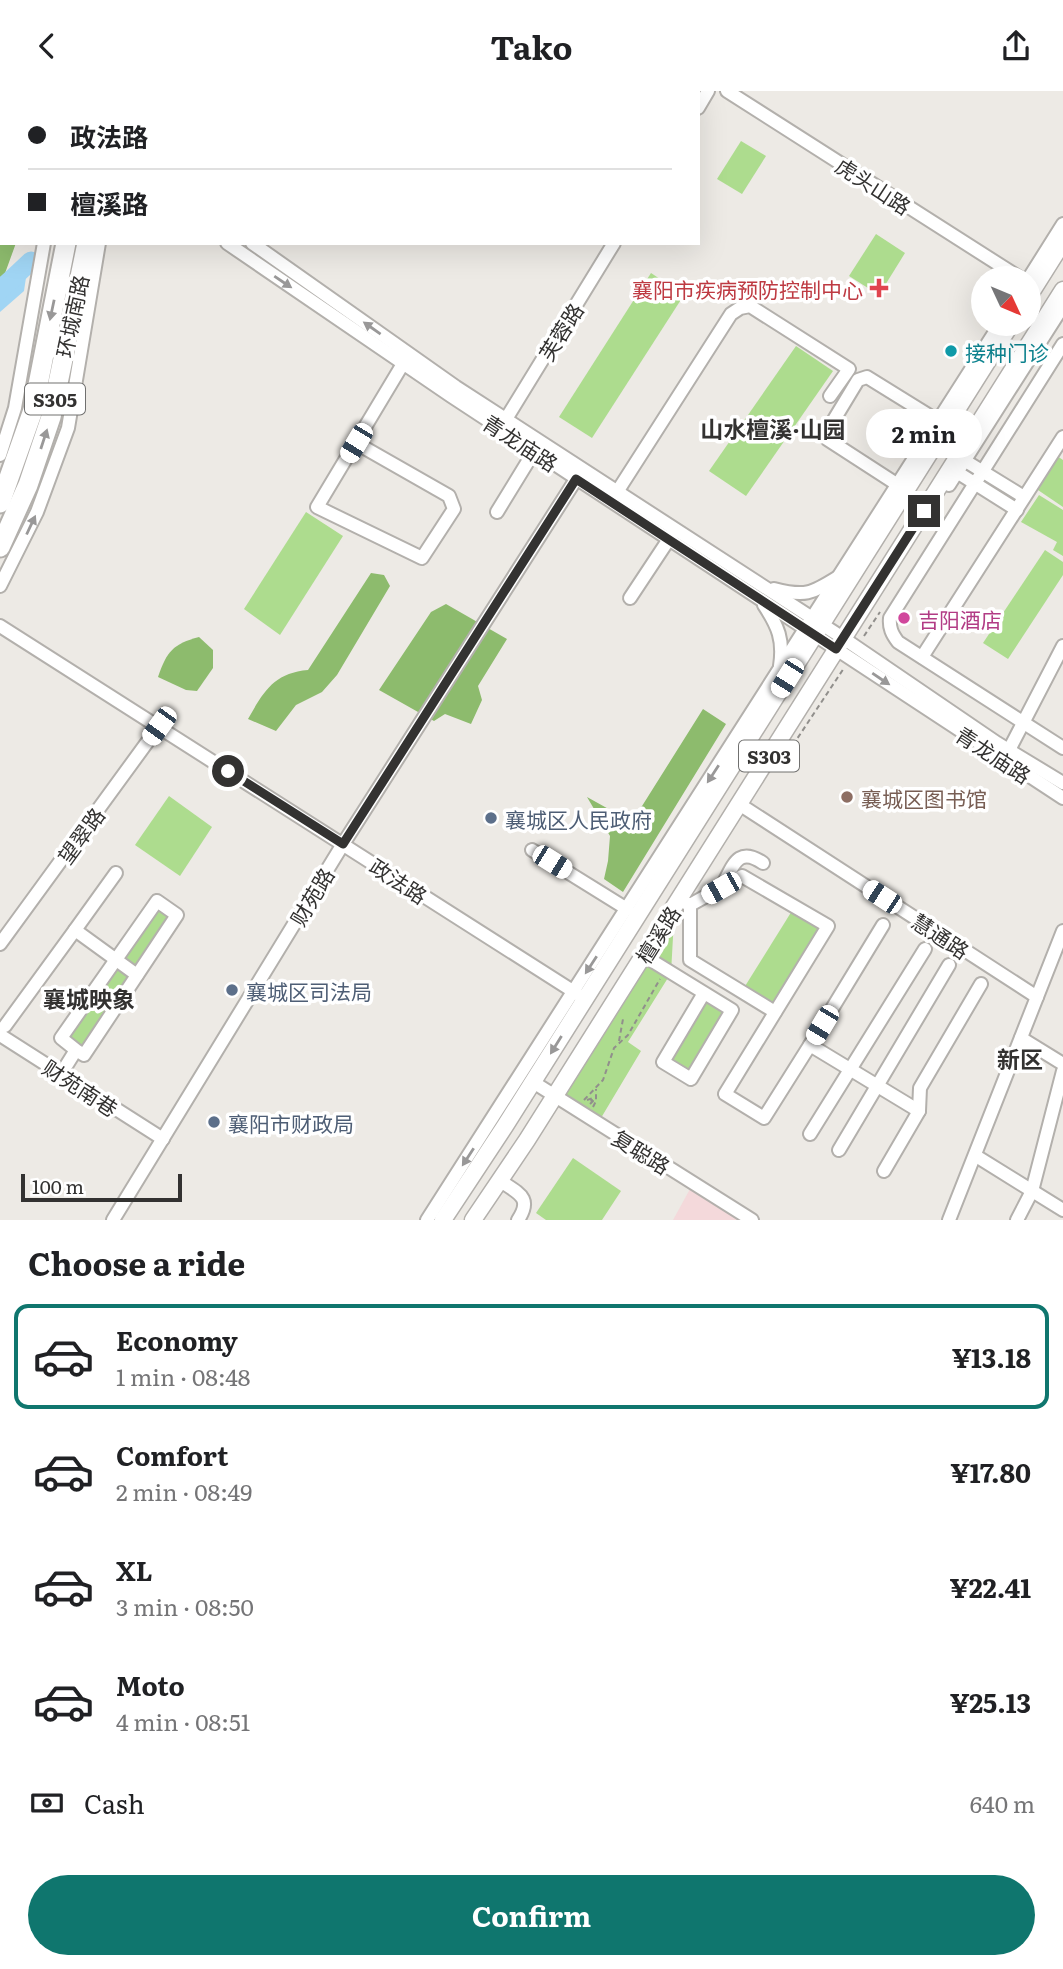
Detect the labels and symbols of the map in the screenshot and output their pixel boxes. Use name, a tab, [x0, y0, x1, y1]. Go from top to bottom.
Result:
street label: 虎头山路	[830, 149, 918, 221]
north arrow	[971, 266, 1041, 336]
street label: 环城南路	[47, 272, 95, 360]
place label: 襄阳市疾病预防控制中心	[632, 273, 863, 304]
one-way arrow	[274, 275, 293, 288]
marker: 襄阳市疾病预防控制中心	[869, 278, 889, 298]
street label: 芙蓉路	[530, 296, 590, 366]
one-way arrow	[47, 299, 58, 321]
one-way arrow	[363, 321, 381, 335]
place label: 接种门诊	[965, 336, 1049, 367]
marker: 接种门诊	[943, 343, 959, 359]
road number: S305	[25, 383, 85, 415]
street label: 青龙庙路	[477, 406, 565, 478]
callout: 2 min	[866, 409, 982, 459]
district label: 山水檀溪·山园	[700, 411, 846, 445]
car	[337, 420, 376, 466]
one-way arrow	[39, 428, 49, 449]
route end	[908, 495, 940, 527]
one-way arrow	[25, 515, 37, 535]
place label: 吉阳酒店	[918, 603, 1002, 634]
marker: 吉阳酒店	[896, 610, 912, 626]
car	[767, 655, 808, 701]
one-way arrow	[872, 672, 890, 686]
car	[139, 703, 180, 749]
street label: 青龙庙路	[950, 718, 1038, 790]
road number: S303	[739, 741, 799, 771]
route start	[212, 755, 244, 787]
one-way arrow	[707, 764, 720, 784]
place label: 襄城区图书馆	[861, 782, 987, 813]
marker: 襄城区图书馆	[839, 789, 855, 805]
street label: 望翠路	[49, 800, 111, 870]
place label: 襄城区人民政府	[505, 803, 652, 834]
marker: 襄城区人民政府	[483, 810, 499, 826]
car	[529, 842, 576, 882]
street label: 政法路	[364, 850, 434, 910]
street label: 财苑路	[281, 861, 341, 931]
car	[698, 869, 745, 907]
car	[859, 877, 906, 917]
street label: 檀溪路	[627, 899, 687, 969]
street label: 慧通路	[906, 905, 976, 965]
one-way arrow	[584, 956, 597, 975]
place label: 襄城区司法局	[246, 975, 372, 1006]
district label: 襄城映象	[43, 981, 135, 1015]
marker: 襄城区司法局	[224, 982, 240, 998]
car	[803, 1002, 842, 1048]
one-way arrow	[550, 1035, 563, 1054]
district label: 新区	[997, 1041, 1043, 1075]
street label: 财苑南巷	[37, 1051, 125, 1123]
place label: 襄阳市财政局	[228, 1107, 354, 1138]
marker: 襄阳市财政局	[206, 1114, 222, 1130]
street label: 复聪路	[607, 1121, 677, 1181]
one-way arrow	[461, 1147, 474, 1167]
scale bar	[21, 1171, 182, 1203]

